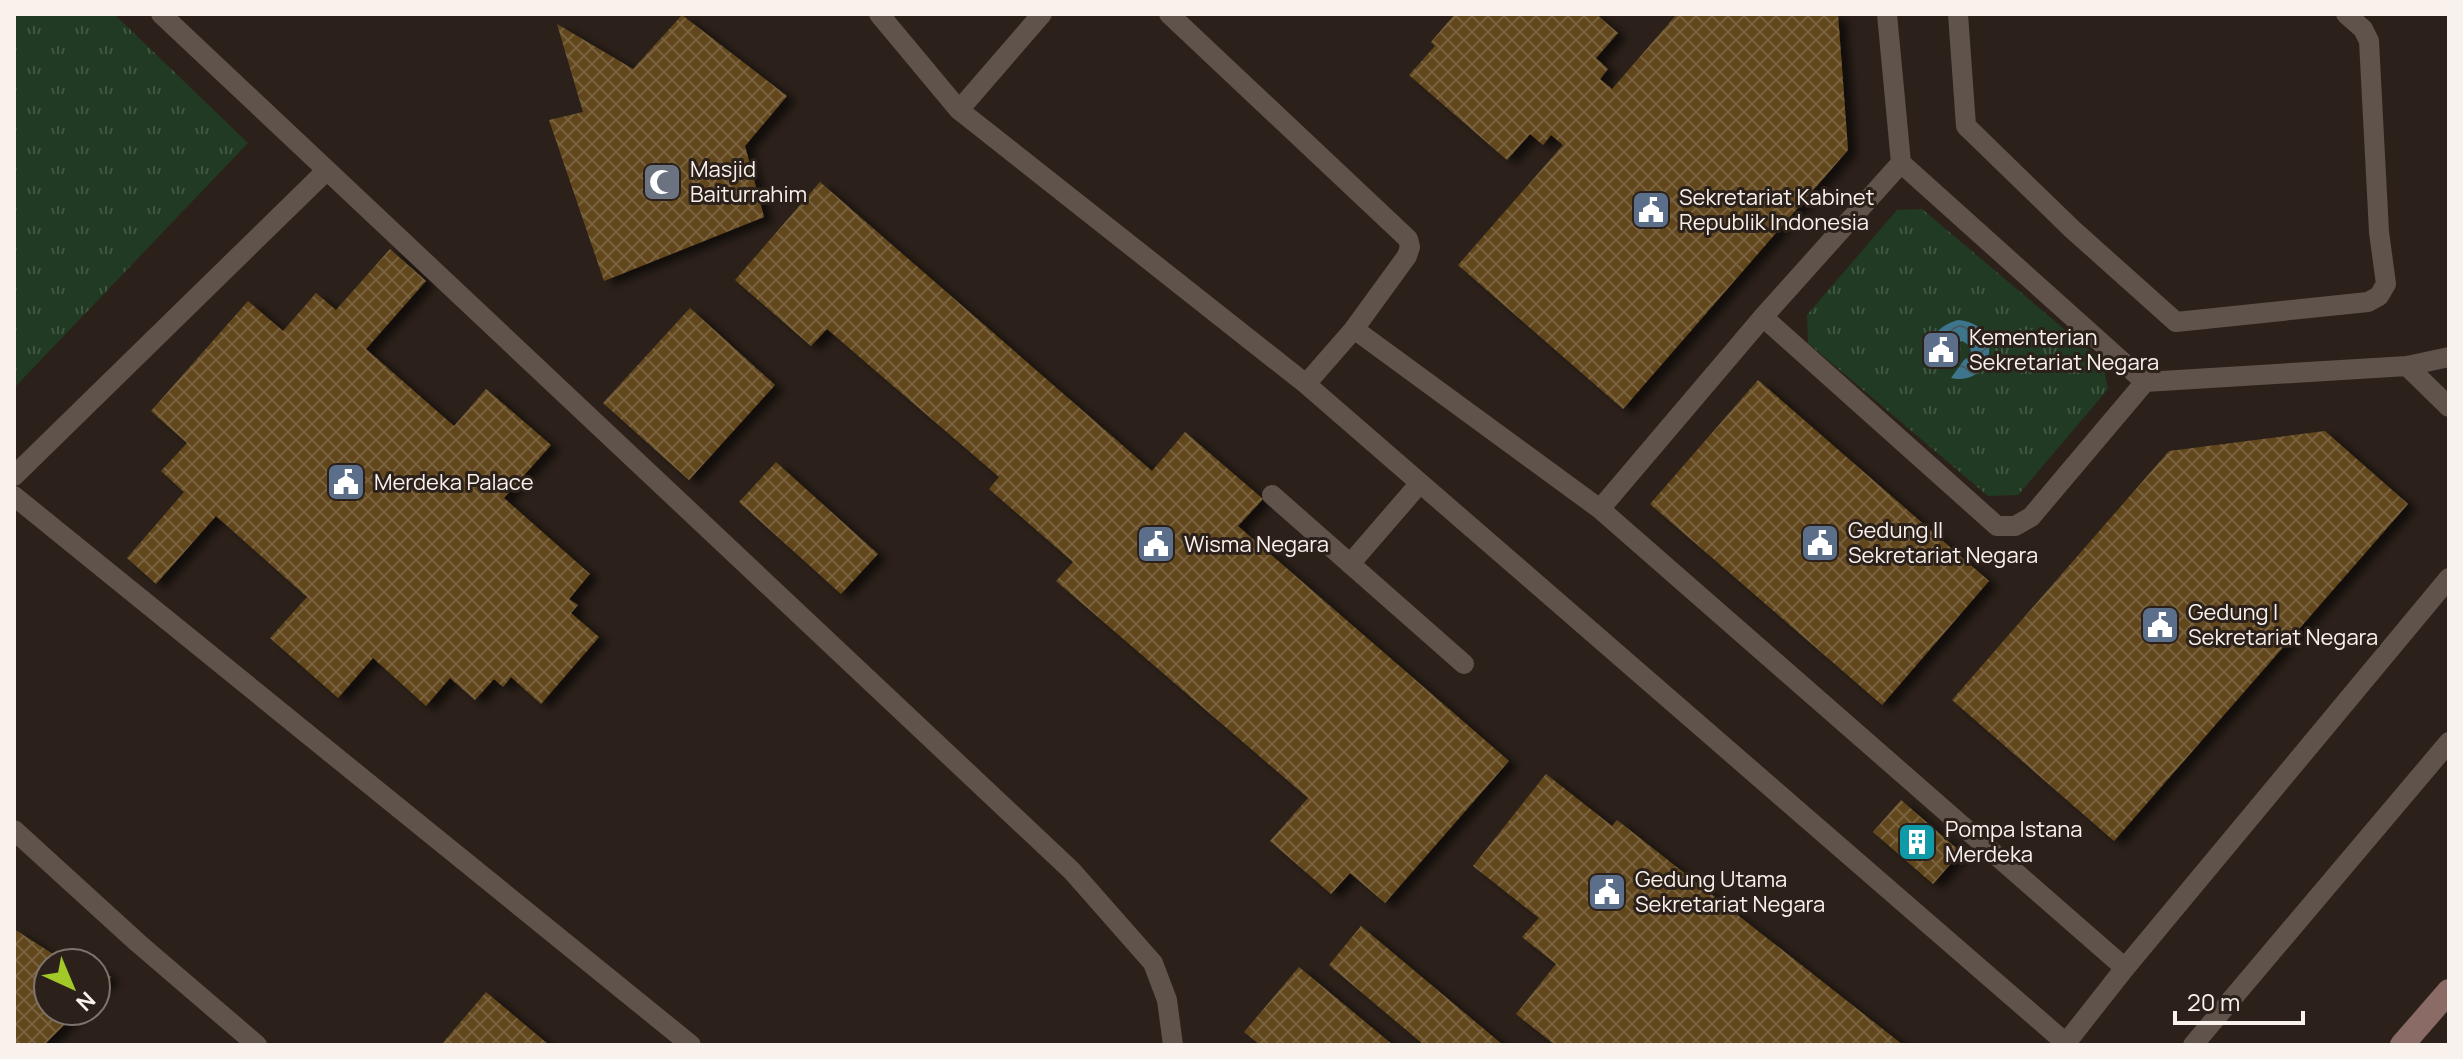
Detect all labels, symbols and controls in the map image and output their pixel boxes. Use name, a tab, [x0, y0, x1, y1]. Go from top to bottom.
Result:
place label: Masjid Baiturrahim	[690, 154, 807, 209]
mosque icon: Masjid Baiturrahim	[641, 161, 683, 203]
place label: Sekretariat Kabinet Republik Indonesia	[1679, 182, 1875, 237]
public building icon: Sekretariat Kabinet Republik Indonesia	[1630, 189, 1672, 231]
place label: Kementerian Sekretariat Negara	[1969, 322, 2159, 377]
public building icon: Kementerian Sekretariat Negara	[1920, 329, 1962, 371]
public building icon: Merdeka Palace	[325, 461, 367, 503]
place label: Merdeka Palace	[374, 467, 534, 497]
place label: Gedung II Sekretariat Negara	[1848, 515, 2038, 570]
public building icon: Gedung II Sekretariat Negara	[1799, 522, 1841, 564]
public building icon: Wisma Negara	[1135, 523, 1177, 565]
place label: Wisma Negara	[1184, 529, 1329, 559]
place label: Gedung I Sekretariat Negara	[2188, 597, 2378, 652]
public building icon: Gedung I Sekretariat Negara	[2139, 604, 2181, 646]
place label: Pompa Istana Merdeka	[1945, 814, 2083, 869]
building icon: Pompa Istana Merdeka	[1896, 821, 1938, 863]
place label: Gedung Utama Sekretariat Negara	[1635, 864, 1825, 919]
public building icon: Gedung Utama Sekretariat Negara	[1586, 871, 1628, 913]
north arrow	[32, 947, 112, 1027]
scale bar	[2175, 975, 2303, 1025]
text: N	[70, 985, 102, 1018]
text: 20 m	[2187, 985, 2240, 1018]

